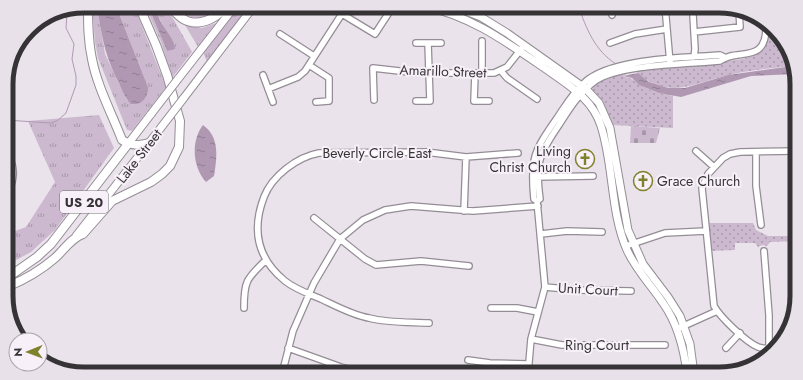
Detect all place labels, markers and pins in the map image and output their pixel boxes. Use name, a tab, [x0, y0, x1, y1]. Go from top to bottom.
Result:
place label: Living Christ Church	[489, 141, 571, 177]
church icon: Living Christ Church	[574, 148, 596, 170]
church icon: Grace Church	[632, 170, 654, 192]
place label: Grace Church	[657, 171, 740, 191]

